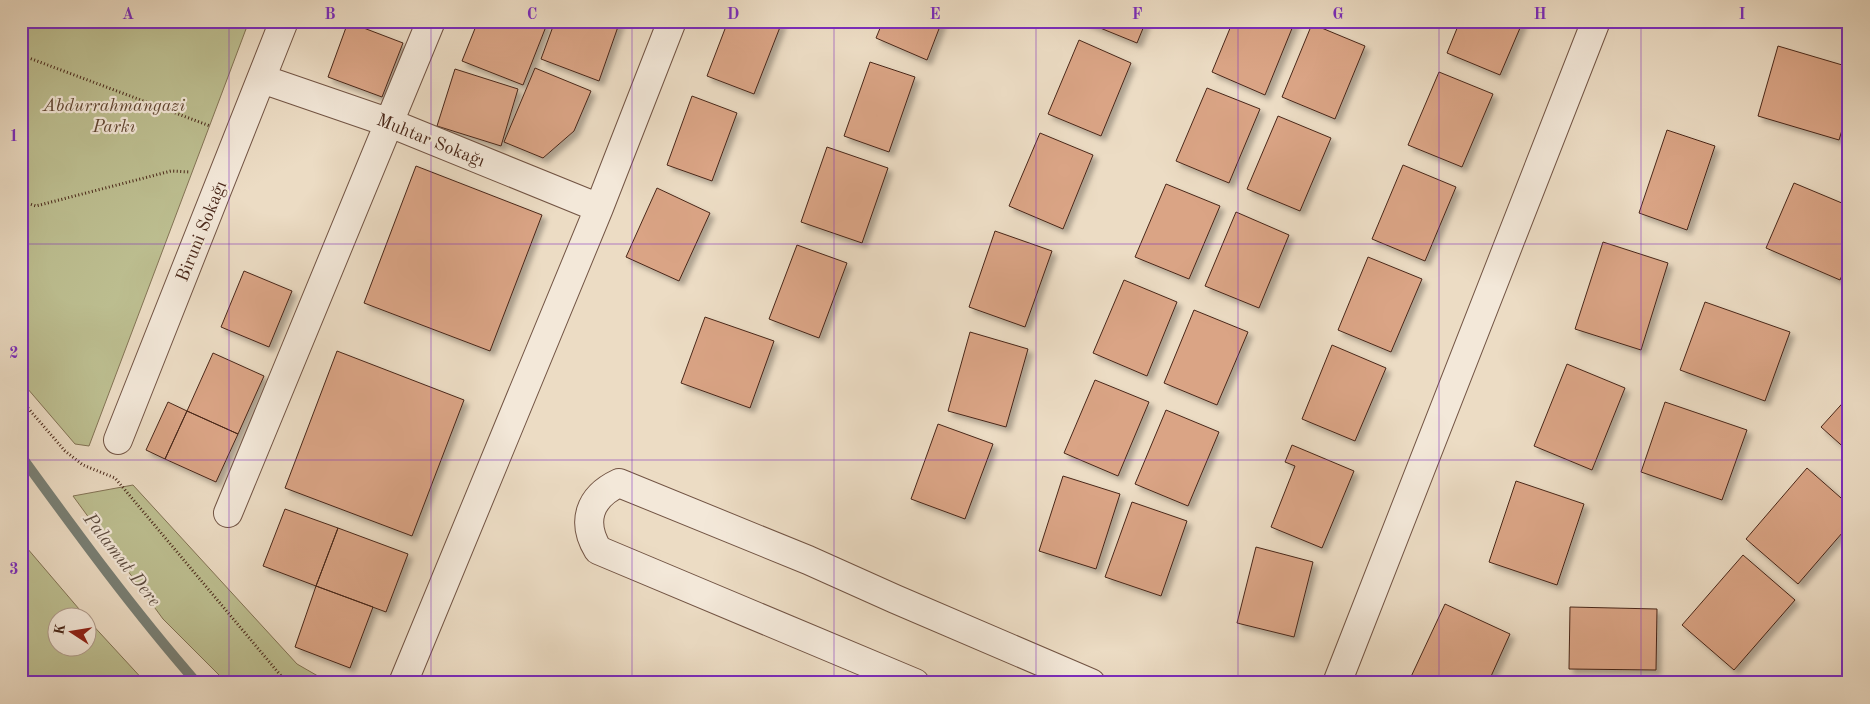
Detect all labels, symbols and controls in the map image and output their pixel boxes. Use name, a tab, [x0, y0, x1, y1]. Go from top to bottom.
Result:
text: A	[122, 7, 134, 23]
text: B	[324, 7, 336, 23]
text: C	[527, 7, 537, 23]
text: D	[727, 7, 739, 23]
text: E	[929, 7, 941, 23]
text: F	[1132, 7, 1143, 23]
text: G	[1332, 7, 1344, 23]
text: H	[1533, 7, 1547, 23]
text: I	[1738, 7, 1746, 23]
park label: Abdurrahmangazi Parkı	[42, 97, 185, 136]
street label: Muhtar Sokağı	[374, 111, 487, 171]
text: 1	[9, 129, 19, 145]
street label: Biruni Sokağı	[174, 178, 230, 284]
text: 2	[9, 346, 19, 362]
water label: Palamut Dere	[78, 509, 163, 611]
text: 3	[9, 562, 19, 578]
north arrow	[48, 606, 98, 656]
text: K	[52, 623, 68, 636]

